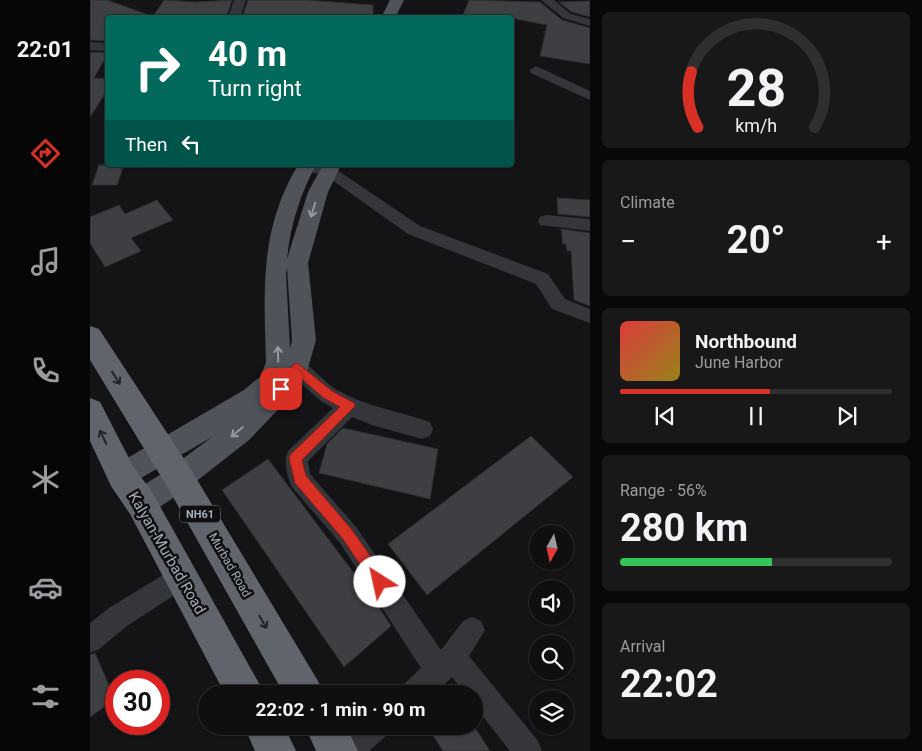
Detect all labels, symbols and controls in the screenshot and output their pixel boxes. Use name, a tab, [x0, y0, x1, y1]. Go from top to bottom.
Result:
text: 40 m	[208, 34, 287, 75]
icon: right	[125, 35, 190, 100]
text: 22:01	[17, 37, 73, 62]
text: 28	[726, 58, 786, 119]
text: Turn right	[208, 76, 302, 101]
text: km/h	[735, 115, 777, 136]
icon: left	[177, 130, 205, 158]
text: Then	[125, 133, 167, 156]
icon: directions	[28, 136, 63, 171]
text: Climate	[620, 193, 675, 212]
one-way arrow	[307, 201, 317, 217]
text: 20°	[727, 218, 785, 262]
text: −	[620, 225, 636, 258]
text: +	[876, 225, 892, 258]
icon: music	[28, 244, 63, 279]
text: Northbound	[695, 330, 797, 353]
one-way arrow	[273, 346, 283, 362]
icon: phone	[28, 353, 63, 388]
text: June Harbor	[695, 353, 783, 372]
pin	[260, 368, 302, 410]
one-way arrow	[111, 371, 121, 385]
icon: arrive	[267, 375, 295, 403]
icon: previous	[651, 402, 679, 430]
icon: pause	[742, 402, 770, 430]
icon: next	[833, 402, 861, 430]
one-way arrow	[231, 427, 244, 438]
one-way arrow	[98, 430, 107, 445]
icon: climate	[28, 462, 63, 497]
text: Range · 56%	[620, 481, 707, 500]
street label: Kalyan-Murbad Road	[125, 489, 209, 617]
road number: NH61	[180, 506, 220, 522]
text: 280 km	[620, 506, 748, 550]
north arrow	[529, 525, 574, 570]
map controls	[529, 525, 574, 735]
street label: Murbad Road	[206, 530, 254, 600]
position arrow	[353, 555, 405, 607]
icon: car	[28, 570, 63, 605]
button: sound	[529, 580, 574, 625]
one-way arrow	[259, 614, 268, 629]
button: search	[529, 635, 574, 680]
text: Arrival	[620, 637, 665, 656]
text: 22:02	[620, 662, 718, 706]
speed limit sign: 30	[105, 670, 170, 735]
icon: filters	[28, 679, 63, 714]
button: layers	[529, 690, 574, 735]
text: 22:02 · 1 min · 90 m	[255, 698, 426, 721]

